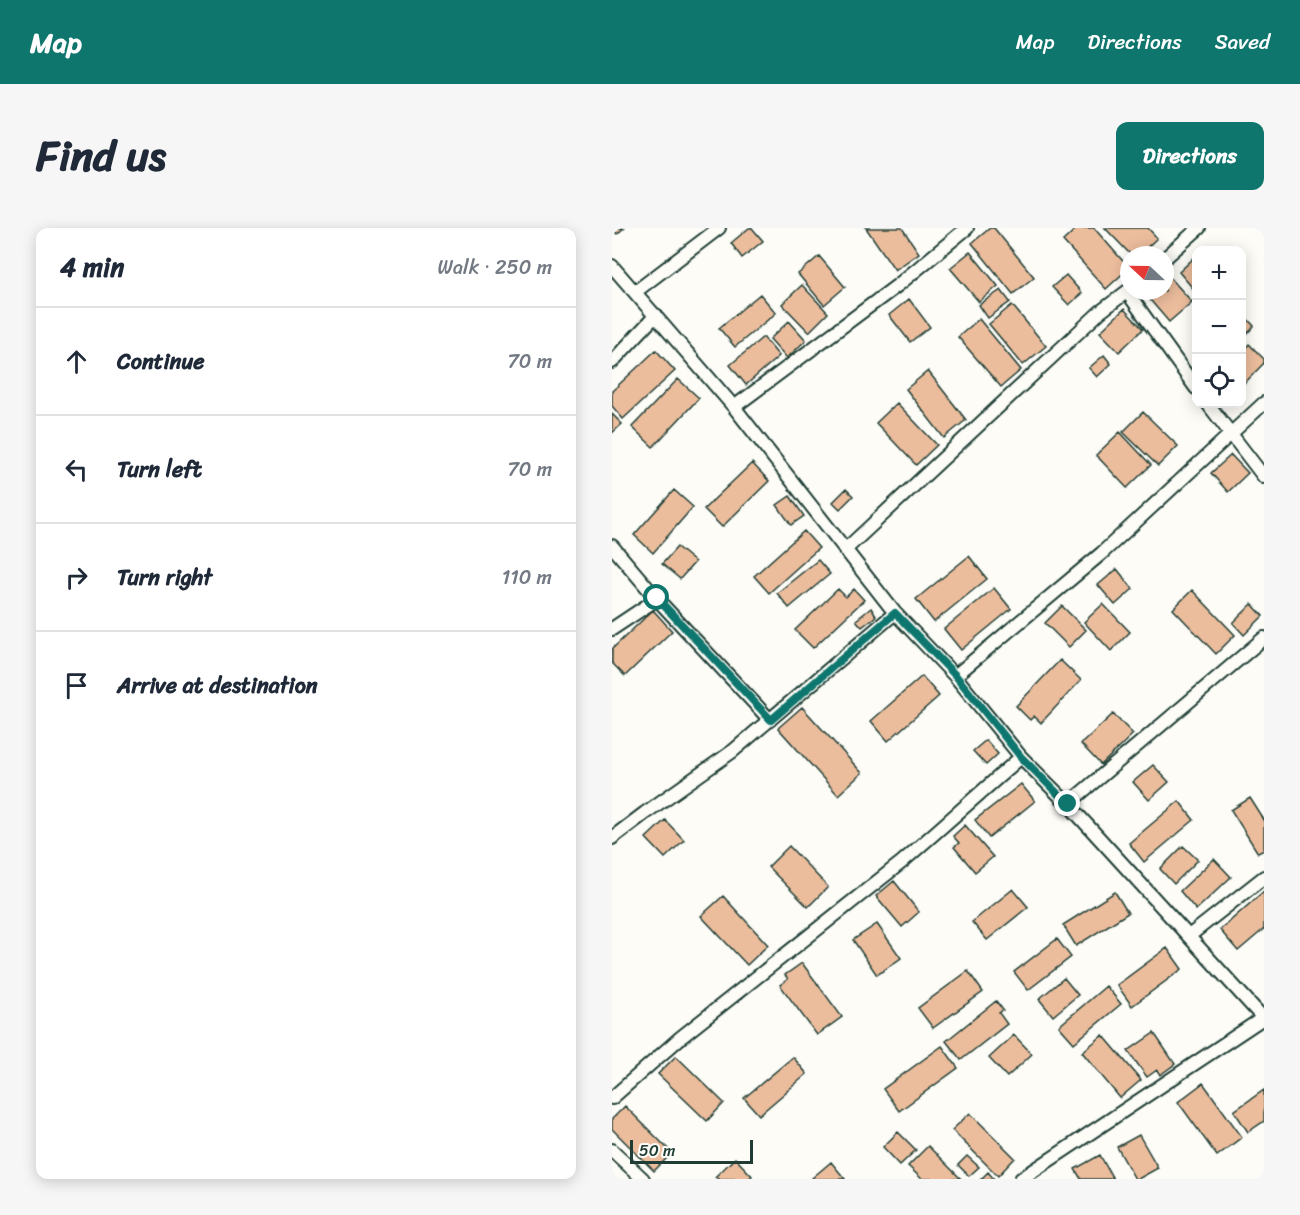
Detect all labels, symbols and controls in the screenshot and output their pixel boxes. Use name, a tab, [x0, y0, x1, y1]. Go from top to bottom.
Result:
text: Map	[30, 18, 82, 67]
text: Map	[1016, 23, 1054, 61]
text: Directions	[1087, 23, 1182, 61]
text: Saved	[1215, 23, 1270, 61]
text: Find us	[36, 119, 166, 193]
button: Directions	[1116, 122, 1264, 190]
text: 4 min	[60, 244, 124, 290]
north arrow	[1120, 246, 1174, 300]
map controls	[1192, 246, 1246, 408]
button: +	[1192, 246, 1246, 300]
text: Walk · 250 m	[438, 250, 552, 285]
button: −	[1192, 300, 1246, 354]
text: Continue	[117, 342, 205, 381]
text: 70 m	[507, 344, 552, 379]
icon: ahead	[60, 345, 93, 378]
button: locate	[1192, 354, 1246, 408]
text: Turn left	[117, 450, 202, 489]
text: 70 m	[507, 452, 552, 487]
icon: left	[60, 453, 93, 486]
text: Turn right	[117, 558, 212, 597]
text: 110 m	[502, 560, 552, 595]
icon: right	[60, 561, 93, 594]
route start	[643, 584, 669, 610]
text: Arrive at destination	[117, 666, 318, 705]
icon: arrive	[60, 669, 93, 702]
route end	[1054, 790, 1080, 816]
text: 50 m	[639, 1136, 675, 1165]
scale bar	[630, 1137, 753, 1164]

